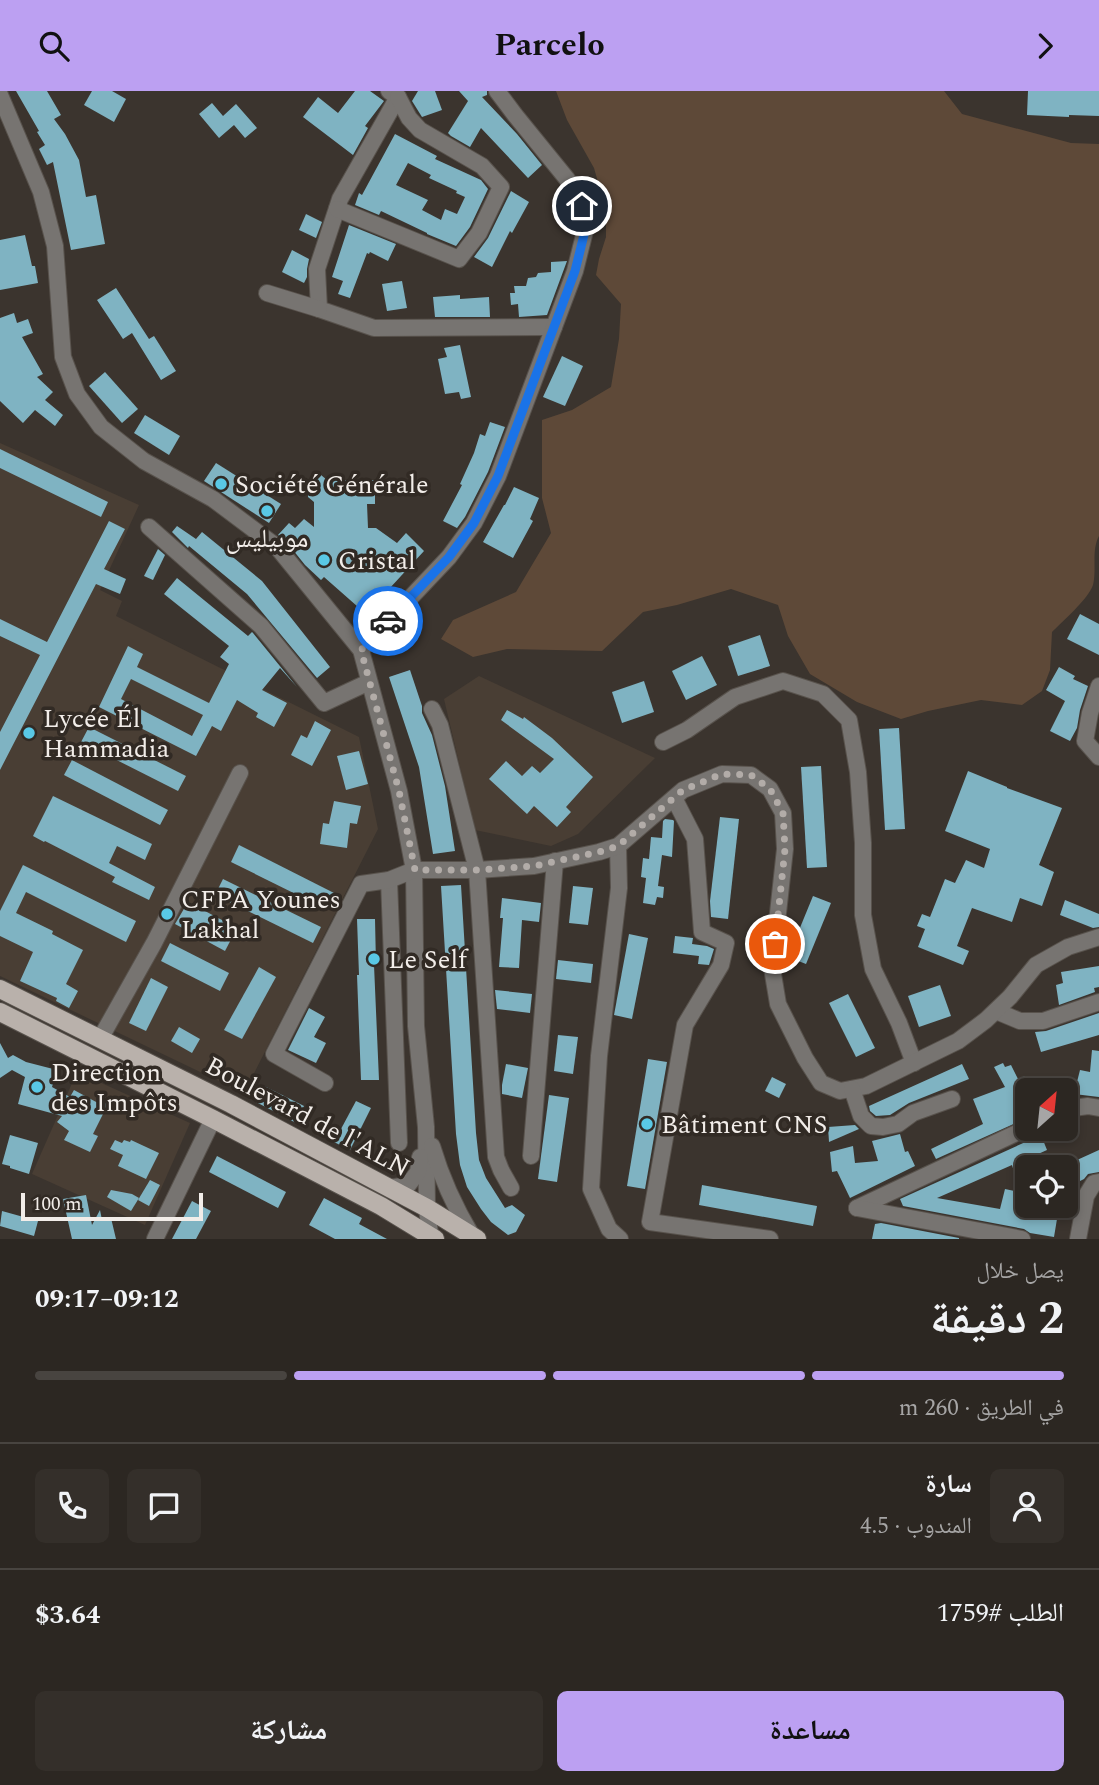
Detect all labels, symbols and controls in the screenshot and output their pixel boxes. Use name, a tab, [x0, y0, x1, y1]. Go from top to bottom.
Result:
text: Parcelo	[494, 21, 605, 70]
icon: search	[35, 27, 73, 65]
icon: forward	[1026, 27, 1064, 65]
pin	[552, 176, 612, 236]
icon: home	[563, 187, 601, 225]
place label: Société Générale	[235, 465, 429, 505]
marker: Société Générale	[213, 476, 229, 492]
marker: موبيليس	[259, 503, 275, 519]
place label: موبيليس	[226, 519, 308, 559]
place label: Cristal	[338, 541, 416, 581]
marker: Cristal	[316, 552, 332, 568]
courier	[353, 586, 423, 656]
icon: car	[369, 602, 407, 640]
place label: Lycée Él Hammadia	[43, 699, 170, 769]
marker: Lycée Él Hammadia	[21, 725, 37, 741]
place label: CFPA Younes Lakhal	[181, 880, 341, 950]
marker: CFPA Younes Lakhal	[159, 906, 175, 922]
pin	[745, 914, 805, 974]
icon: bag	[756, 925, 794, 963]
place label: Le Self	[388, 940, 469, 980]
marker: Le Self	[366, 951, 382, 967]
street label: Boulevard de l'ALN	[198, 1046, 417, 1188]
place label: Direction des Impôts	[51, 1053, 178, 1123]
north arrow	[1015, 1078, 1078, 1141]
map controls	[1015, 1078, 1078, 1218]
marker: Direction des Impôts	[29, 1079, 45, 1095]
place label: Bâtiment CNS	[661, 1105, 827, 1145]
marker: Bâtiment CNS	[639, 1116, 655, 1132]
button: locate	[1015, 1155, 1078, 1218]
scale bar	[21, 1190, 203, 1222]
text: 100 m	[32, 1190, 82, 1219]
text: يصل خلال	[977, 1254, 1064, 1289]
text: 09:12–09:17	[35, 1279, 179, 1319]
text: 2 دقيقة	[930, 1284, 1064, 1354]
text: في الطريق · 260 m	[899, 1391, 1064, 1426]
text: سارة	[925, 1464, 972, 1504]
button: phone	[35, 1469, 109, 1543]
button: chat	[127, 1469, 201, 1543]
button: person	[990, 1469, 1064, 1543]
text: المندوب · 4.5	[860, 1509, 972, 1544]
text: الطلب #1759	[937, 1593, 1064, 1633]
text: $3.64	[35, 1595, 100, 1635]
button: مشاركة	[35, 1691, 543, 1771]
button: مساعدة	[557, 1691, 1064, 1771]

